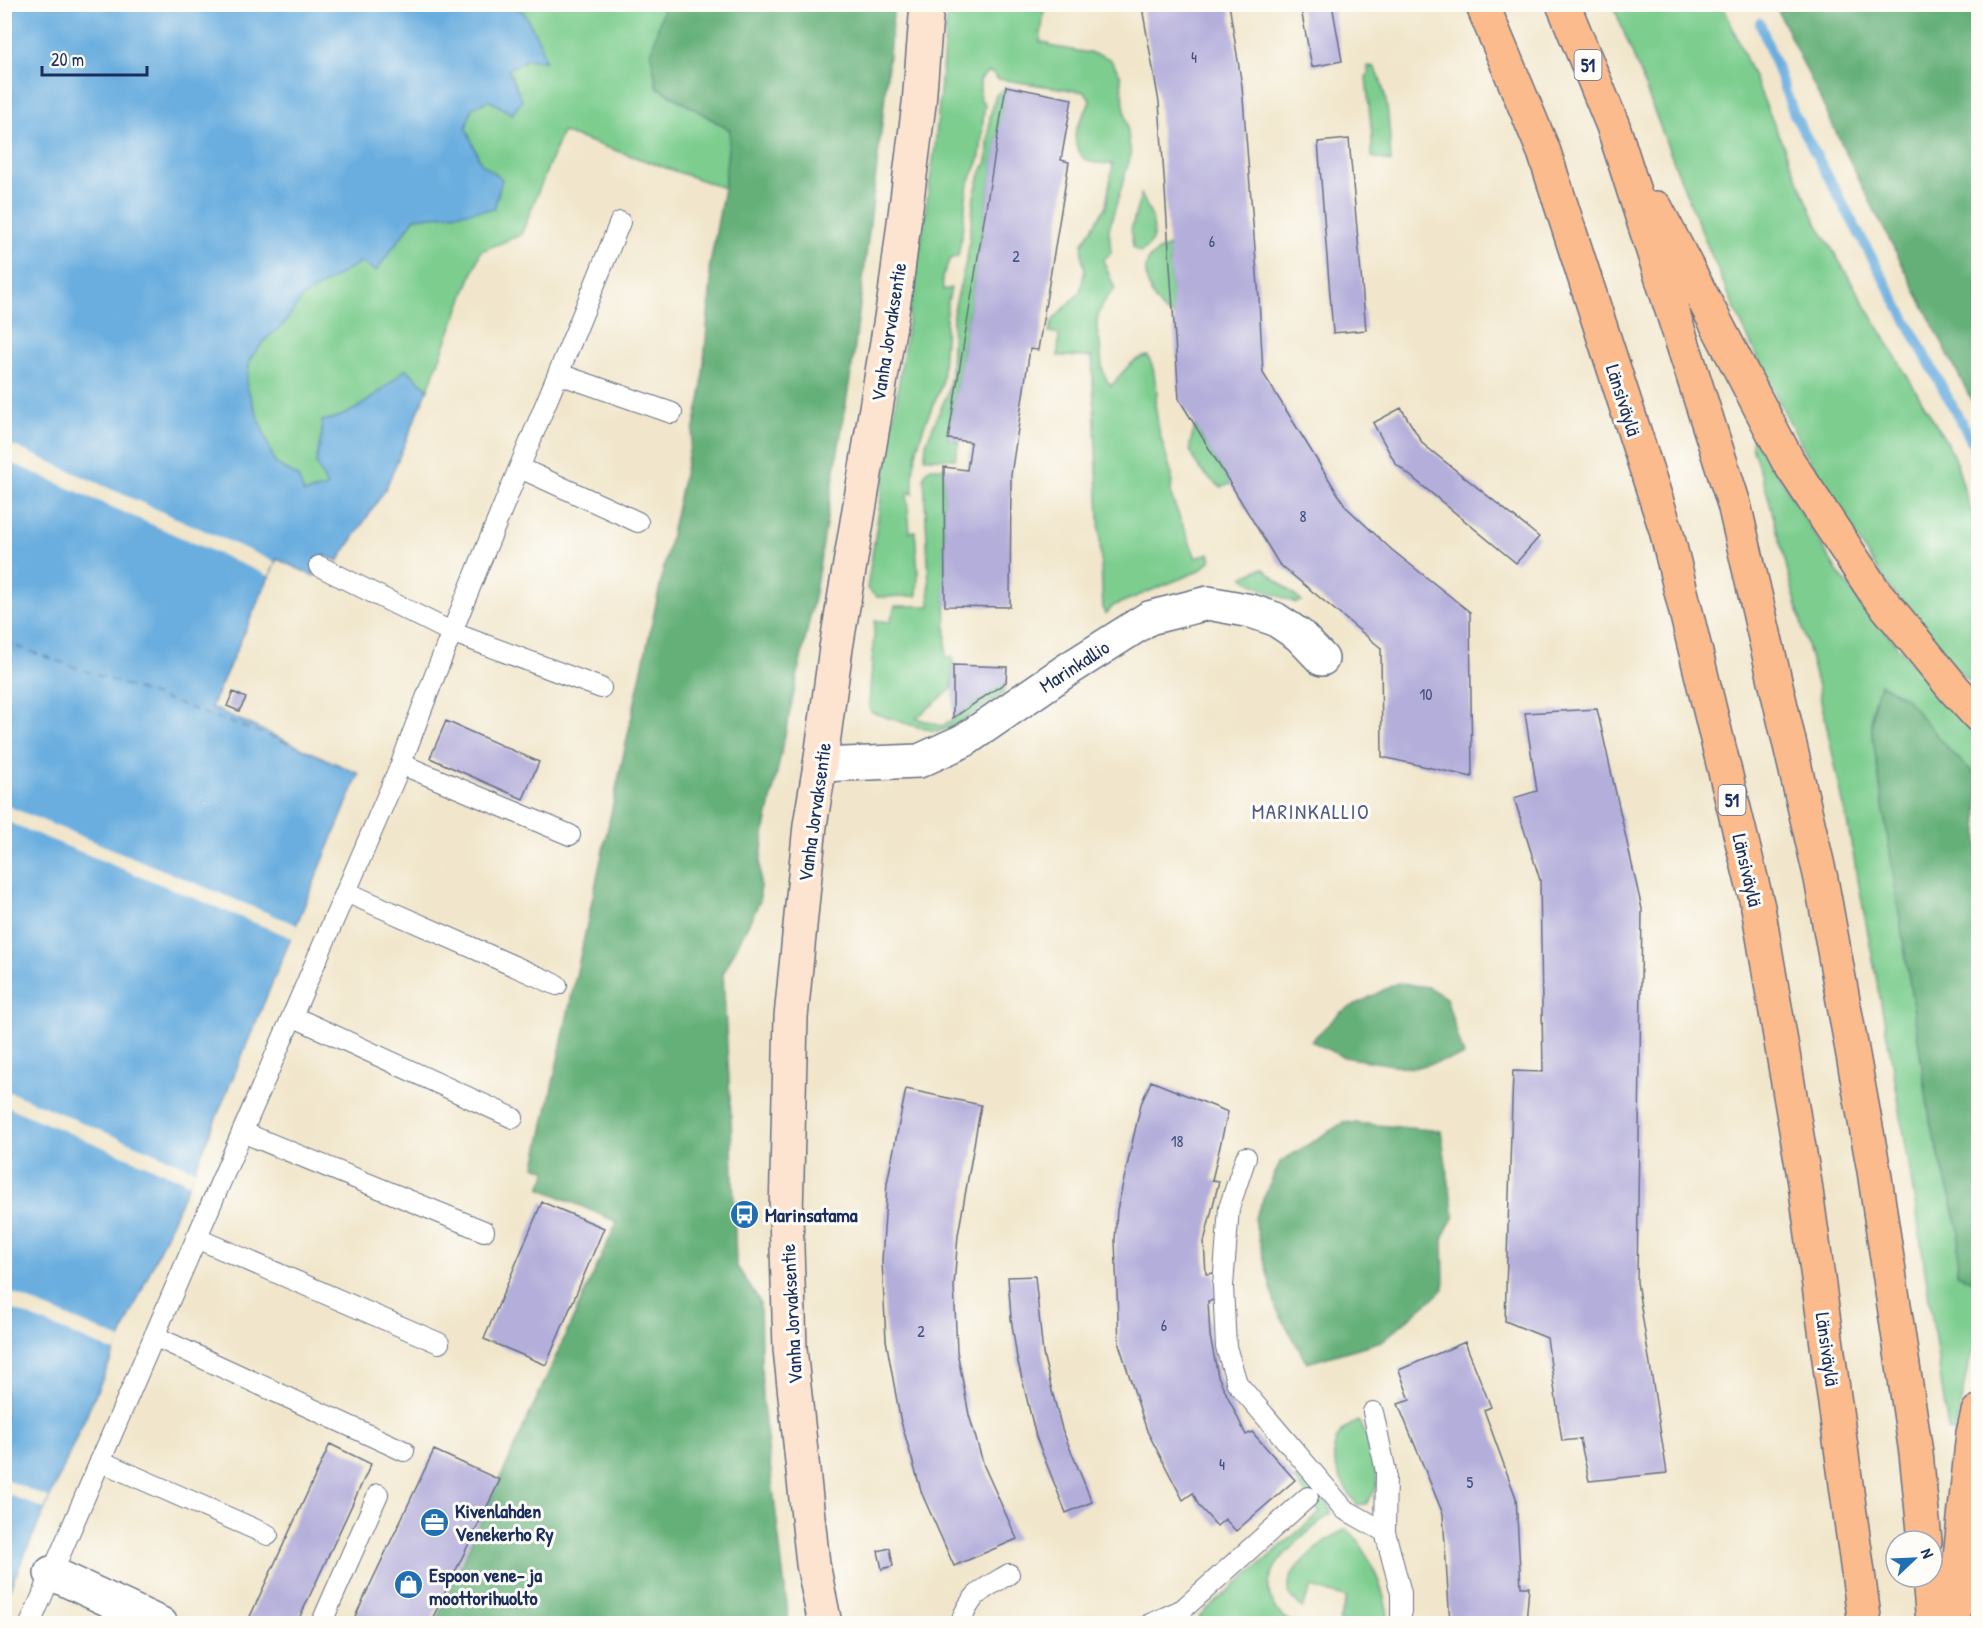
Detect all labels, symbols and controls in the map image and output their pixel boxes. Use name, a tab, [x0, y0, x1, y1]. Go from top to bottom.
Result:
scale bar	[42, 39, 147, 77]
house number: 4	[1191, 46, 1197, 68]
text: 20 m	[51, 47, 84, 72]
road number: 51	[1574, 50, 1602, 80]
house number: 6	[1209, 230, 1215, 252]
house number: 2	[1012, 245, 1020, 267]
street label: Vanha Jorvaksentie	[864, 261, 912, 403]
street label: Länsiväylä	[1600, 361, 1648, 439]
house number: 8	[1300, 505, 1307, 527]
street label: Marinkallio	[1034, 633, 1114, 699]
house number: 10	[1420, 683, 1432, 705]
street label: Vanha Jorvaksentie	[791, 741, 837, 883]
road number: 51	[1718, 785, 1746, 815]
district label: MARINKALLIO	[1252, 797, 1370, 826]
street label: Länsiväylä	[1727, 831, 1770, 909]
house number: 18	[1171, 1130, 1183, 1152]
bus stop icon: Marinsatama	[728, 1198, 760, 1230]
place label: Marinsatama	[765, 1201, 858, 1228]
street label: Vanha Jorvaksentie	[774, 1243, 808, 1385]
street label: Länsiväylä	[1809, 1310, 1847, 1388]
house number: 6	[1161, 1314, 1167, 1336]
house number: 2	[917, 1320, 925, 1342]
house number: 4	[1219, 1453, 1225, 1475]
house number: 5	[1467, 1471, 1474, 1493]
place label: Kivenlahden Venekerho Ry	[455, 1497, 554, 1548]
office icon: Kivenlahden Venekerho Ry	[418, 1506, 450, 1538]
north arrow	[1884, 1529, 1944, 1589]
text: N	[1916, 1545, 1940, 1562]
place label: Espoon vene- ja moottorihuolto	[429, 1561, 542, 1611]
shop icon: Espoon vene- ja moottorihuolto	[392, 1569, 424, 1601]

